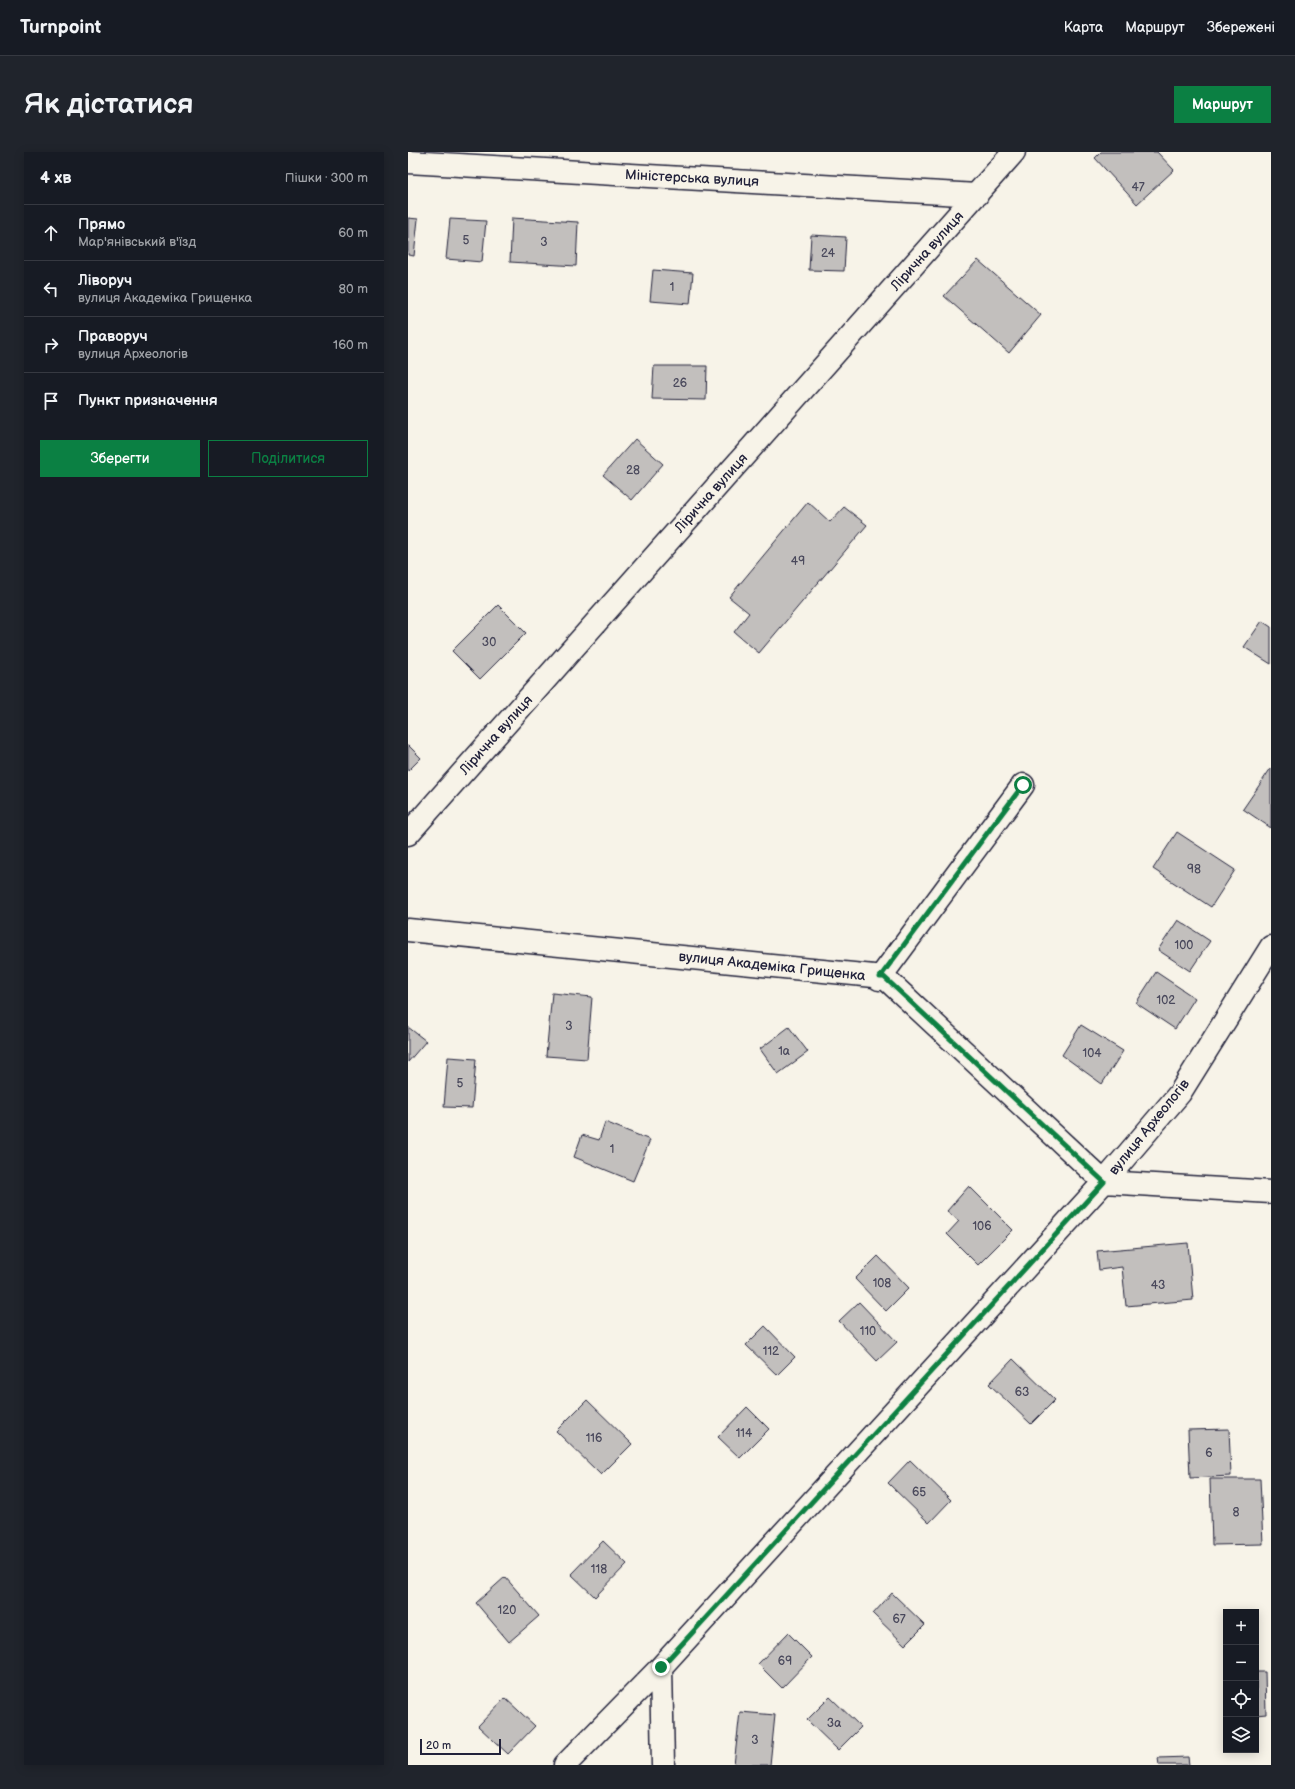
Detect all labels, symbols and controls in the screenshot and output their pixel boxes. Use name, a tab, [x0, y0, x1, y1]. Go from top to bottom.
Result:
text: Turnpoint	[20, 16, 101, 39]
text: Карта	[1064, 19, 1103, 36]
text: Маршрут	[1125, 19, 1185, 36]
text: Збережені	[1207, 19, 1275, 36]
button: Маршрут	[1174, 86, 1271, 123]
text: Як дістатися	[24, 88, 193, 121]
street label: Міністерська вулиця	[625, 166, 760, 190]
text: 4 хв	[40, 168, 72, 188]
text: Пішки · 300 m	[285, 170, 368, 186]
house number: 47	[1131, 180, 1145, 195]
street label: Лірична вулиця	[886, 208, 967, 295]
text: Прямо	[78, 215, 125, 234]
icon: ahead	[40, 222, 62, 244]
text: 60 m	[338, 225, 368, 241]
house number: 5	[463, 233, 470, 248]
text: Мар'янівський в'їзд	[78, 234, 196, 250]
house number: 3	[540, 235, 548, 250]
house number: 24	[821, 246, 836, 261]
text: Ліворуч	[78, 271, 132, 290]
icon: left	[40, 278, 62, 300]
house number: 1	[670, 280, 674, 295]
text: 80 m	[339, 281, 368, 297]
text: вулиця Академіка Грищенка	[78, 290, 252, 306]
text: Праворуч	[78, 327, 148, 346]
icon: right	[40, 334, 62, 356]
text: 160 m	[333, 337, 368, 353]
text: вулиця Археологів	[78, 346, 188, 362]
house number: 26	[673, 376, 687, 391]
icon: arrive	[40, 390, 62, 412]
text: Пункт призначення	[78, 391, 218, 410]
button: Зберегти	[40, 440, 200, 477]
button: Поділитися	[208, 440, 368, 477]
street label: Лірична вулиця	[670, 450, 751, 537]
house number: 28	[626, 463, 640, 478]
house number: 49	[791, 554, 805, 569]
house number: 30	[482, 635, 496, 650]
street label: Лірична вулиця	[455, 692, 536, 779]
route start	[1014, 776, 1032, 794]
house number: 98	[1187, 862, 1201, 877]
house number: 100	[1175, 938, 1193, 953]
street label: вулиця Академіка Грищенка	[678, 948, 867, 984]
house number: 102	[1157, 993, 1175, 1008]
house number: 3	[565, 1019, 573, 1034]
house number: 1а	[778, 1044, 790, 1059]
house number: 104	[1082, 1046, 1102, 1061]
street label: вулиця Археологів	[1105, 1075, 1193, 1178]
house number: 5	[457, 1076, 464, 1091]
house number: 1	[610, 1142, 614, 1157]
house number: 106	[972, 1219, 992, 1234]
house number: 108	[873, 1276, 891, 1291]
house number: 43	[1151, 1278, 1165, 1293]
house number: 110	[860, 1324, 876, 1339]
house number: 112	[763, 1344, 779, 1359]
house number: 63	[1015, 1385, 1029, 1400]
house number: 114	[736, 1426, 753, 1441]
house number: 116	[586, 1431, 602, 1446]
house number: 6	[1205, 1446, 1213, 1461]
house number: 65	[912, 1485, 926, 1500]
house number: 8	[1233, 1505, 1240, 1520]
house number: 118	[591, 1562, 607, 1577]
house number: 120	[498, 1603, 516, 1618]
map controls	[1223, 1609, 1259, 1753]
button: +	[1223, 1609, 1259, 1645]
house number: 67	[892, 1612, 906, 1627]
button: −	[1223, 1645, 1259, 1681]
house number: 69	[778, 1654, 792, 1669]
route end	[652, 1658, 670, 1676]
button: locate	[1223, 1681, 1259, 1717]
house number: 3а	[827, 1716, 841, 1731]
button: layers	[1223, 1717, 1259, 1753]
house number: 3	[751, 1733, 759, 1748]
scale bar	[420, 1737, 501, 1756]
text: 20 m	[426, 1739, 451, 1752]

